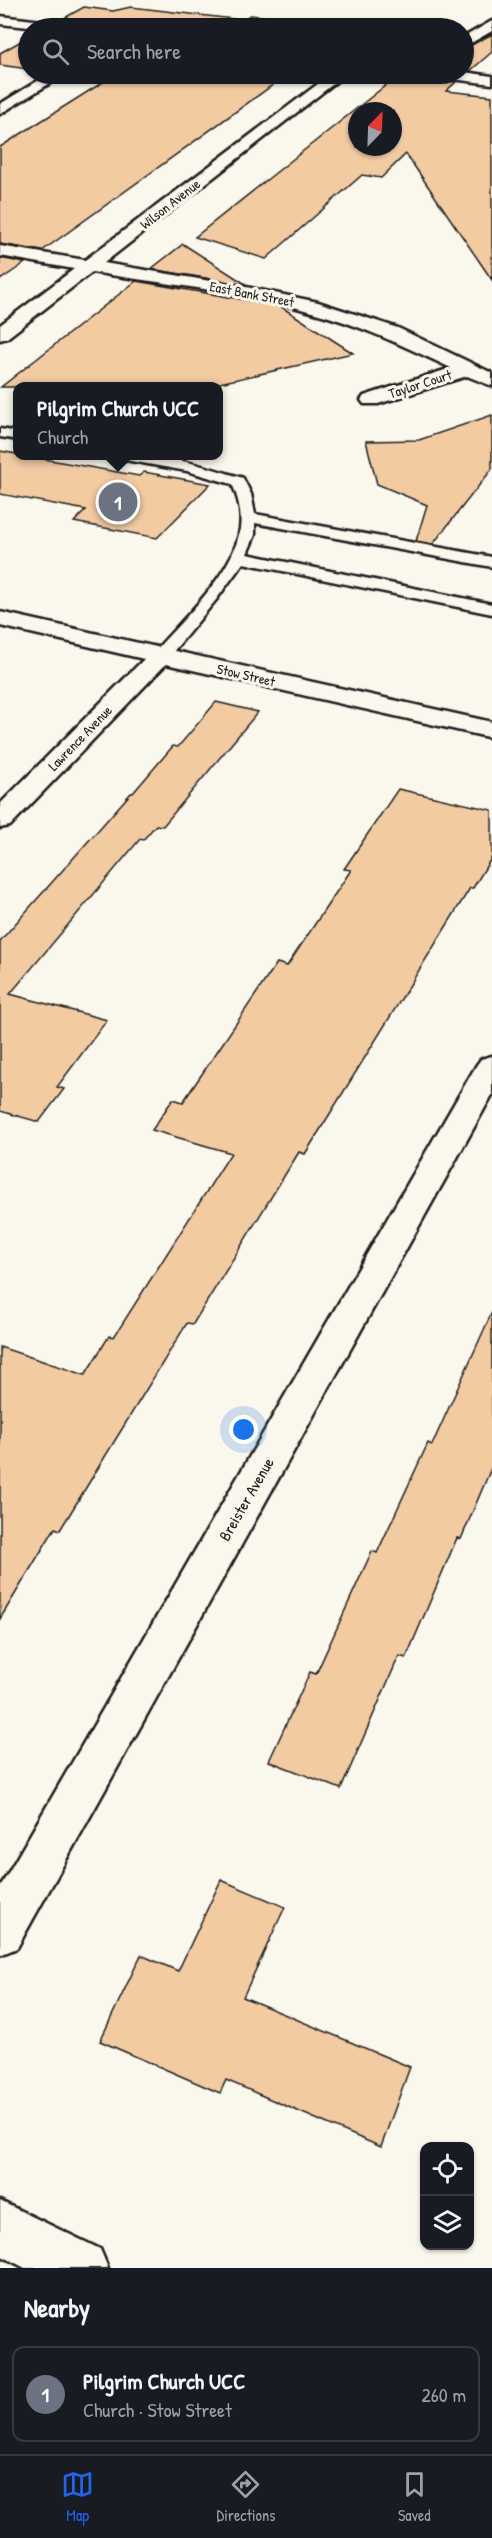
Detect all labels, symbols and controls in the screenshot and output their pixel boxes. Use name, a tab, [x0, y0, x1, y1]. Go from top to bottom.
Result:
search box	[18, 18, 474, 84]
icon: search	[39, 35, 72, 68]
text: Search here	[87, 36, 181, 66]
north arrow	[348, 102, 402, 156]
street label: Wilson Avenue	[136, 174, 204, 233]
street label: East Bank Street	[208, 276, 296, 311]
street label: Taylor Court	[386, 364, 454, 404]
popup	[13, 382, 223, 460]
text: Pilgrim Church UCC	[37, 393, 199, 423]
text: Church	[37, 423, 88, 450]
pin: 1	[98, 480, 138, 524]
street label: Stow Street	[215, 659, 277, 690]
street label: Lawrence Avenue	[44, 700, 116, 775]
your location	[229, 1415, 258, 1444]
street label: Breister Avenue	[213, 1453, 279, 1545]
map controls	[420, 2142, 474, 2250]
button: locate	[420, 2142, 474, 2196]
button: layers	[420, 2196, 474, 2250]
text: Nearby	[24, 2290, 90, 2325]
text: Pilgrim Church UCC	[83, 2366, 245, 2396]
text: 1	[42, 2381, 49, 2408]
text: 260 m	[422, 2381, 466, 2408]
text: Church · Stow Street	[83, 2396, 232, 2423]
tab: Map	[61, 2468, 94, 2526]
tab: Directions	[217, 2468, 275, 2526]
tab: Saved	[398, 2468, 431, 2526]

